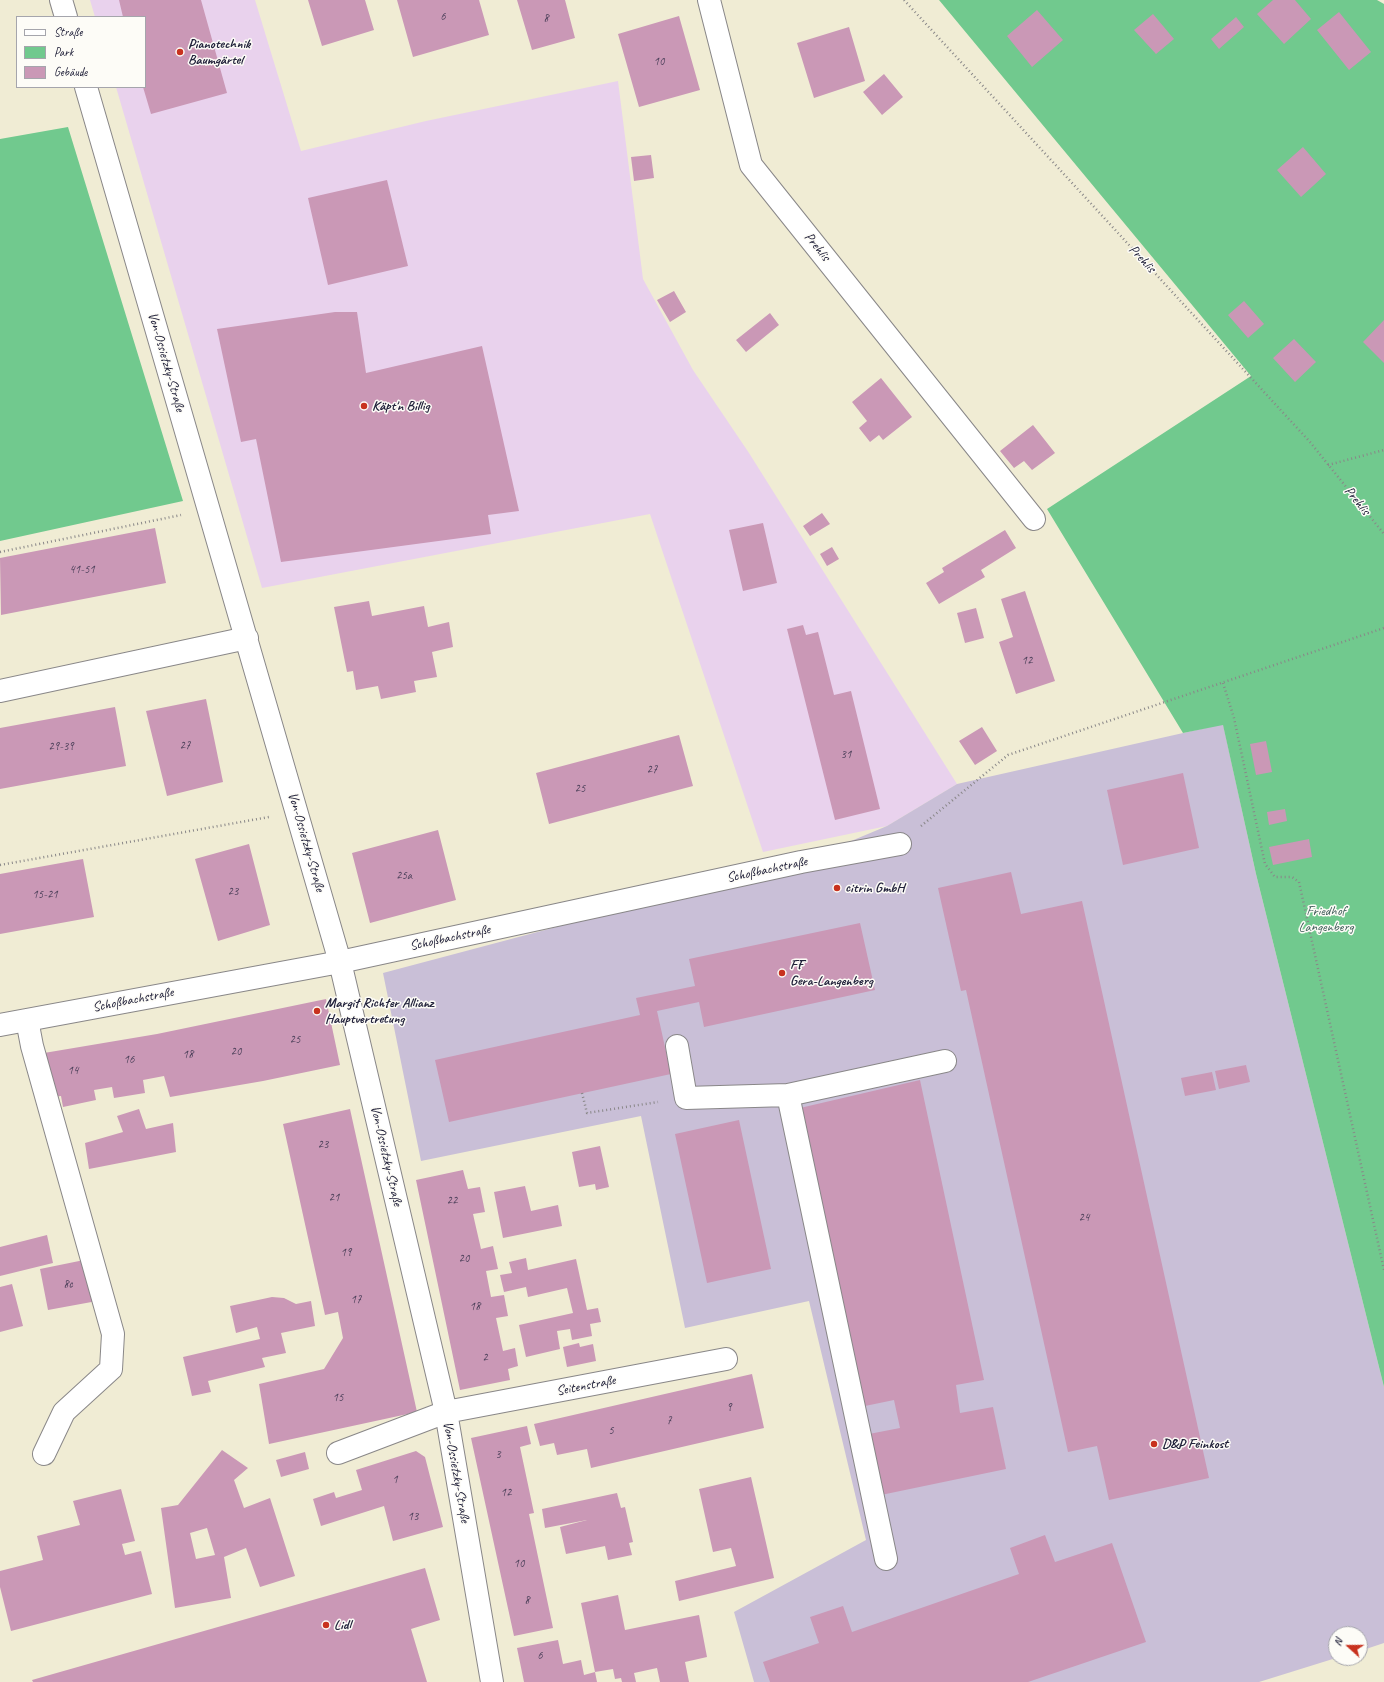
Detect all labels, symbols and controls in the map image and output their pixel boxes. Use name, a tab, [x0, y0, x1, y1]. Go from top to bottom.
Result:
house number: 6	[440, 10, 446, 24]
house number: 8	[543, 12, 549, 26]
legend	[16, 16, 146, 88]
text: Straße	[54, 24, 82, 40]
place label: Pianotechnik Baumgärtel	[188, 36, 250, 68]
text: Park	[54, 44, 73, 60]
marker: Pianotechnik Baumgärtel	[175, 47, 185, 57]
house number: 10	[654, 55, 664, 69]
text: Gebäude	[54, 64, 87, 80]
street label: Prehlis	[800, 229, 834, 265]
street label: Prehlis	[1125, 241, 1159, 277]
street label: Von-Ossietzky-Straße	[144, 310, 188, 414]
place label: Käpt'n Billig	[372, 398, 430, 414]
marker: Käpt'n Billig	[359, 401, 369, 411]
street label: Prehlis	[1340, 483, 1374, 519]
house number: 41-51	[69, 563, 95, 577]
house number: 12	[1022, 654, 1032, 668]
house number: 27	[180, 739, 190, 753]
house number: 29-39	[48, 740, 74, 754]
house number: 31	[841, 748, 851, 762]
house number: 27	[647, 763, 657, 777]
house number: 25	[575, 782, 585, 796]
street label: Von-Ossietzky-Straße	[284, 790, 328, 894]
street label: Schoßbachstraße	[725, 853, 809, 887]
house number: 25a	[396, 869, 412, 883]
place label: citrin GmbH	[845, 880, 904, 896]
marker: citrin GmbH	[832, 883, 842, 893]
house number: 23	[228, 885, 238, 899]
house number: 15-21	[32, 888, 58, 902]
park label: Friedhof Langenberg	[1299, 903, 1353, 936]
street label: Schoßbachstraße	[408, 921, 492, 955]
place label: FF Gera-Langenberg	[790, 957, 873, 990]
marker: FF Gera-Langenberg	[777, 968, 787, 978]
street label: Schoßbachstraße	[91, 984, 175, 1016]
place label: Margit Richter Allianz Hauptvertretung	[325, 995, 433, 1028]
marker: Margit Richter Allianz Hauptvertretung	[312, 1006, 322, 1016]
house number: 25	[290, 1033, 300, 1047]
house number: 20	[231, 1045, 241, 1059]
house number: 18	[183, 1048, 193, 1062]
house number: 16	[124, 1053, 134, 1067]
house number: 14	[68, 1064, 78, 1078]
street label: Von-Ossietzky-Straße	[366, 1104, 406, 1208]
house number: 23	[318, 1138, 328, 1152]
house number: 21	[329, 1191, 339, 1205]
house number: 22	[447, 1194, 457, 1208]
house number: 24	[1079, 1211, 1089, 1225]
house number: 19	[341, 1246, 351, 1260]
house number: 20	[459, 1252, 469, 1266]
house number: 8c	[63, 1278, 73, 1292]
house number: 17	[351, 1293, 361, 1307]
house number: 18	[470, 1300, 480, 1314]
house number: 2	[482, 1351, 488, 1365]
street label: Seitenstraße	[555, 1372, 617, 1400]
house number: 15	[333, 1391, 343, 1405]
house number: 9	[726, 1401, 732, 1415]
house number: 7	[666, 1414, 672, 1428]
street label: Von-Ossietzky-Straße	[439, 1420, 473, 1524]
house number: 5	[608, 1424, 614, 1438]
place label: D&P Feinkost	[1162, 1436, 1228, 1452]
marker: D&P Feinkost	[1149, 1439, 1159, 1449]
house number: 3	[495, 1448, 501, 1462]
house number: 1	[392, 1473, 398, 1487]
house number: 12	[501, 1486, 511, 1500]
house number: 13	[408, 1510, 418, 1524]
house number: 10	[514, 1557, 524, 1571]
house number: 8	[524, 1594, 530, 1608]
place label: Lidl	[334, 1617, 351, 1633]
marker: Lidl	[321, 1620, 331, 1630]
north arrow	[1328, 1626, 1368, 1666]
text: N	[1330, 1636, 1345, 1648]
house number: 6	[537, 1649, 543, 1663]

